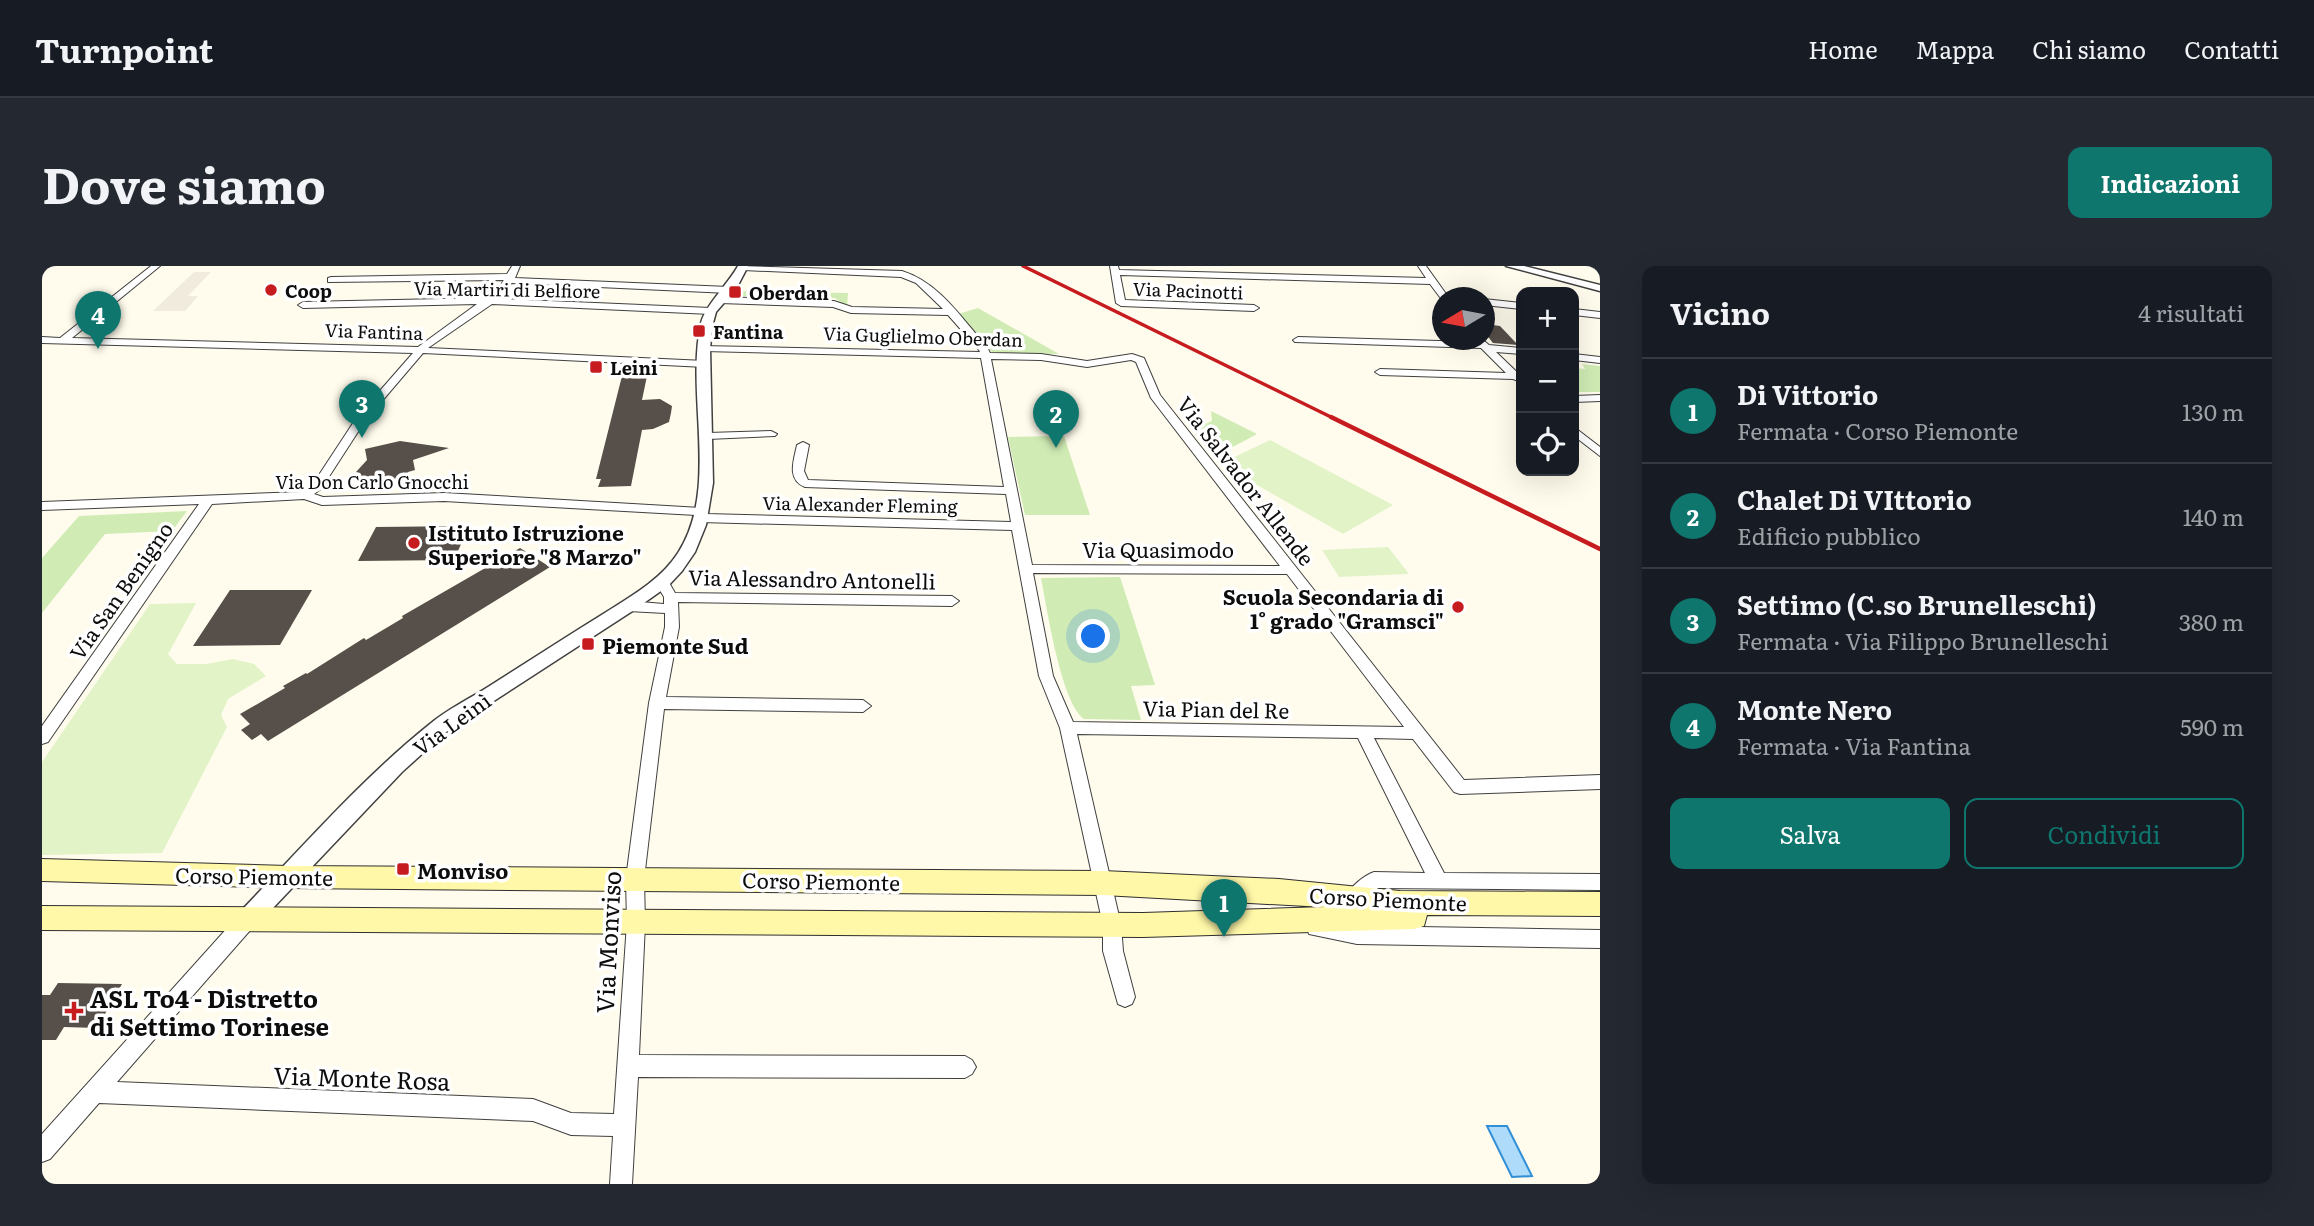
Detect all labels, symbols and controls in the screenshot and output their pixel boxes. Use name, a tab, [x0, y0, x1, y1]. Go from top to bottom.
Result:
text: Turnpoint	[35, 24, 213, 73]
text: Home	[1808, 31, 1878, 66]
text: Mappa	[1916, 31, 1994, 66]
text: Chi siamo	[2032, 31, 2146, 66]
text: Contatti	[2184, 31, 2279, 66]
text: Dove siamo	[42, 146, 326, 219]
button: Indicazioni	[2068, 147, 2272, 218]
street label: Via Martiri di Belfiore	[413, 274, 601, 304]
street label: Via Pacinotti	[1132, 275, 1244, 305]
place label: Coop	[285, 277, 332, 304]
place label: Oberdan	[749, 279, 829, 306]
marker: Coop	[263, 282, 279, 298]
marker: Oberdan	[727, 284, 743, 300]
north arrow	[1432, 287, 1495, 350]
map controls	[1516, 287, 1579, 476]
button: +	[1516, 287, 1579, 350]
text: Vicino	[1670, 290, 1770, 334]
pin: 4	[75, 291, 121, 349]
text: 4 risultati	[2138, 295, 2244, 329]
street label: Via Fantina	[324, 316, 424, 346]
place label: Fantina	[713, 318, 784, 345]
street label: Via Guglielmo Oberdan	[822, 319, 1024, 353]
marker: Fantina	[691, 323, 707, 339]
button: −	[1516, 350, 1579, 413]
place label: Leini	[610, 354, 658, 381]
marker: Leini	[588, 359, 604, 375]
text: Di Vittorio	[1737, 374, 1878, 413]
pin: 3	[339, 380, 385, 438]
street label: Via Salvador Allende	[1171, 389, 1323, 571]
pin: 2	[1033, 390, 1079, 448]
text: 1	[1688, 394, 1698, 428]
text: 130 m	[2182, 394, 2244, 428]
button: locate	[1516, 413, 1579, 476]
text: Fermata · Corso Piemonte	[1737, 413, 2018, 447]
street label: Via Don Carlo Gnocchi	[275, 468, 469, 495]
text: Chalet Di VIttorio	[1737, 479, 1972, 518]
street label: Via Alexander Fleming	[762, 489, 959, 519]
text: 2	[1687, 499, 1699, 533]
text: 140 m	[2183, 499, 2244, 533]
street label: Via San Benigno	[61, 515, 179, 665]
place label: Istituto Istruzione Superiore "8 Marzo"	[428, 516, 642, 571]
text: Edificio pubblico	[1737, 518, 1921, 552]
street label: Via Quasimodo	[1082, 533, 1234, 564]
marker: Istituto Istruzione Superiore "8 Marzo"	[406, 535, 422, 551]
street label: Via Alessandro Antonelli	[688, 560, 936, 596]
place label: Scuola Secondaria di 1° grado "Gramsci"	[1223, 580, 1444, 635]
text: Settimo (C.so Brunelleschi)	[1737, 584, 2096, 623]
marker: Scuola Secondaria di 1° grado "Gramsci"	[1450, 599, 1466, 615]
text: 3	[1687, 604, 1699, 638]
text: 380 m	[2179, 604, 2244, 638]
your location	[1076, 619, 1110, 653]
text: Fermata · Via Filippo Brunelleschi	[1737, 623, 2108, 657]
place label: Piemonte Sud	[602, 629, 749, 660]
marker: Piemonte Sud	[580, 636, 596, 652]
street label: Via Leinì	[406, 684, 496, 762]
text: Monte Nero	[1737, 689, 1892, 728]
street label: Via Pian del Re	[1142, 691, 1290, 725]
text: 4	[1686, 709, 1700, 743]
text: 590 m	[2180, 709, 2244, 743]
text: Fermata · Via Fantina	[1737, 728, 1971, 762]
button: Salva	[1670, 798, 1950, 869]
button: Condividi	[1964, 798, 2244, 869]
place label: Monviso	[417, 854, 508, 885]
street label: Corso Piemonte	[175, 858, 333, 892]
marker: Monviso	[395, 861, 411, 877]
street label: Corso Piemonte	[742, 863, 900, 897]
street label: Via Monviso	[586, 870, 628, 1014]
street label: Corso Piemonte	[1308, 878, 1468, 918]
pin: 1	[1201, 879, 1247, 937]
place label: ASL To4 - Distretto di Settimo Torinese	[90, 980, 329, 1043]
marker: ASL To4 - Distretto di Settimo Torinese	[64, 1001, 84, 1021]
street label: Via Monte Rosa	[273, 1056, 451, 1098]

